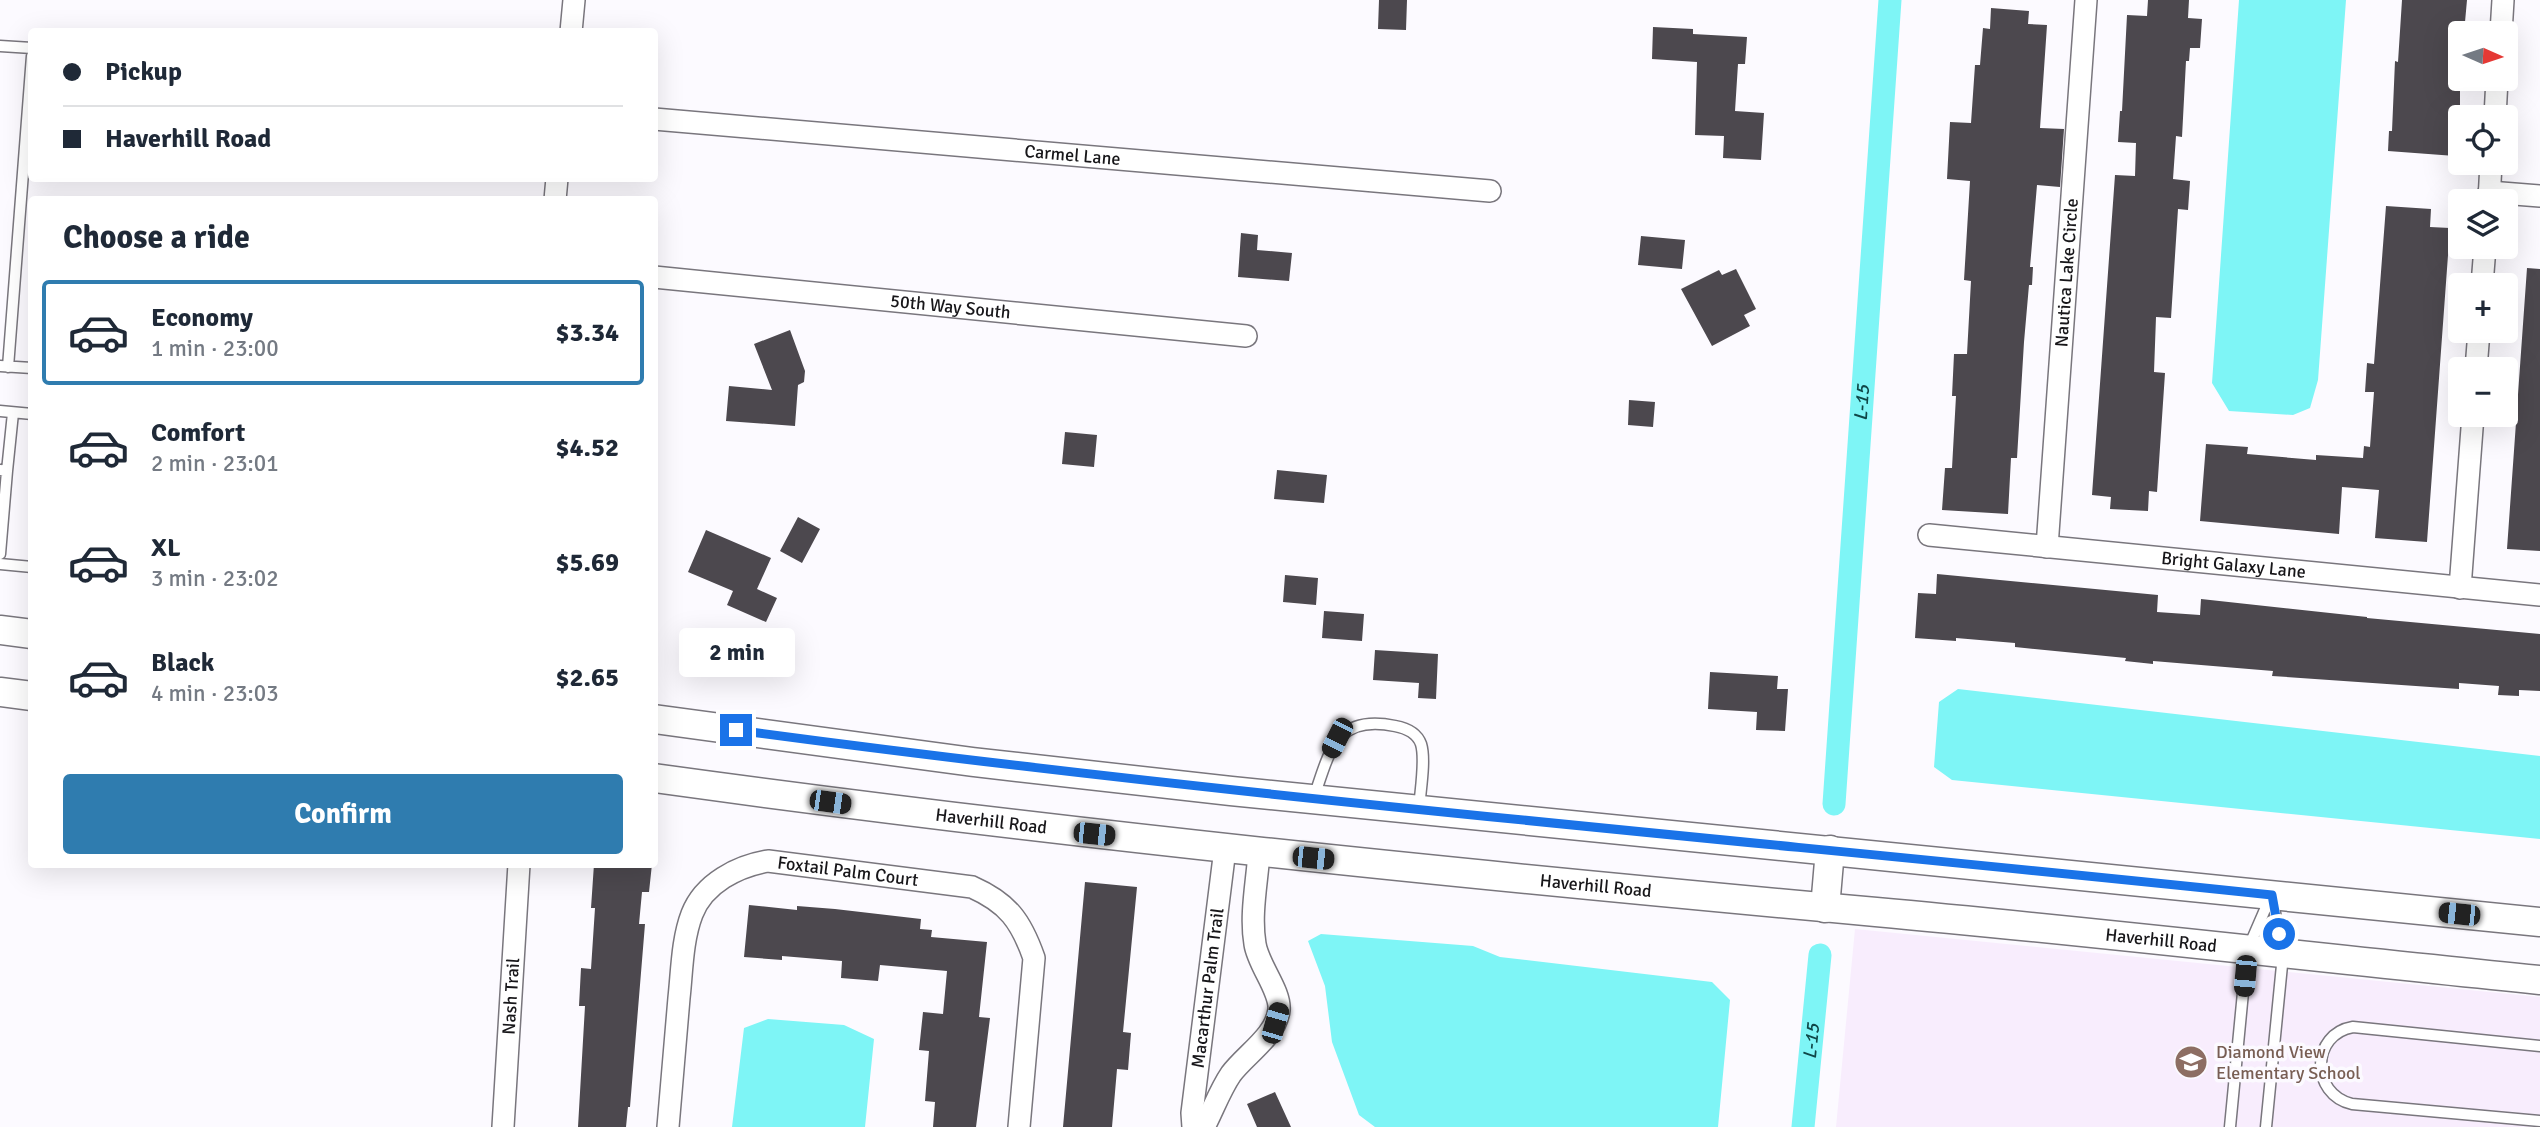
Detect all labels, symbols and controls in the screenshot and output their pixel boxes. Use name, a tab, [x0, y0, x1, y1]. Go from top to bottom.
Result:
north arrow	[2448, 21, 2518, 91]
map controls	[2448, 21, 2518, 427]
text: Pickup	[105, 56, 182, 88]
button: locate	[2448, 105, 2518, 175]
text: Haverhill Road	[105, 123, 271, 155]
street label: Carmel Lane	[1024, 140, 1121, 170]
button: layers	[2448, 189, 2518, 259]
street label: Nautica Lake Circle	[2050, 198, 2083, 348]
text: Choose a ride	[63, 218, 250, 257]
button: +	[2448, 273, 2518, 343]
street label: 50th Way South	[889, 290, 1012, 323]
icon: car	[67, 301, 130, 364]
text: Economy	[151, 302, 253, 334]
text: $3.34	[555, 317, 619, 349]
text: 1 min · 23:00	[151, 334, 279, 363]
button: −	[2448, 357, 2518, 427]
water label: L-15	[1849, 383, 1875, 422]
icon: car	[67, 416, 130, 479]
text: Comfort	[151, 417, 245, 449]
text: $4.52	[555, 432, 619, 464]
text: 2 min · 23:01	[151, 449, 279, 478]
icon: car	[67, 531, 130, 594]
text: XL	[151, 532, 181, 564]
text: $5.69	[555, 547, 619, 579]
street label: Bright Galaxy Lane	[2160, 547, 2307, 583]
text: 3 min · 23:02	[151, 564, 279, 593]
callout: 2 min	[678, 628, 794, 678]
text: 2 min	[709, 638, 765, 667]
icon: car	[67, 646, 130, 709]
text: Black	[151, 647, 214, 679]
text: $2.65	[555, 662, 619, 694]
text: 4 min · 23:03	[151, 679, 279, 708]
route end	[720, 714, 752, 746]
car	[1319, 715, 1356, 761]
button: Confirm	[63, 774, 623, 854]
car	[808, 789, 853, 815]
street label: Haverhill Road	[934, 804, 1048, 839]
car	[1073, 821, 1116, 847]
car	[1292, 845, 1335, 871]
street label: Foxtail Palm Court	[776, 851, 920, 891]
street label: Haverhill Road	[1539, 869, 1653, 902]
car	[2438, 901, 2481, 927]
street label: Macarthur Palm Trail	[1187, 907, 1229, 1069]
route start	[2263, 918, 2295, 950]
street label: Haverhill Road	[2104, 923, 2218, 957]
car	[2233, 954, 2258, 998]
street label: Nash Trail	[498, 957, 524, 1035]
car	[1260, 1000, 1291, 1046]
water label: L-15	[1798, 1021, 1825, 1060]
place label: Diamond View Elementary School	[2216, 1041, 2361, 1084]
school or university icon: Diamond View Elementary School	[2172, 1043, 2210, 1081]

